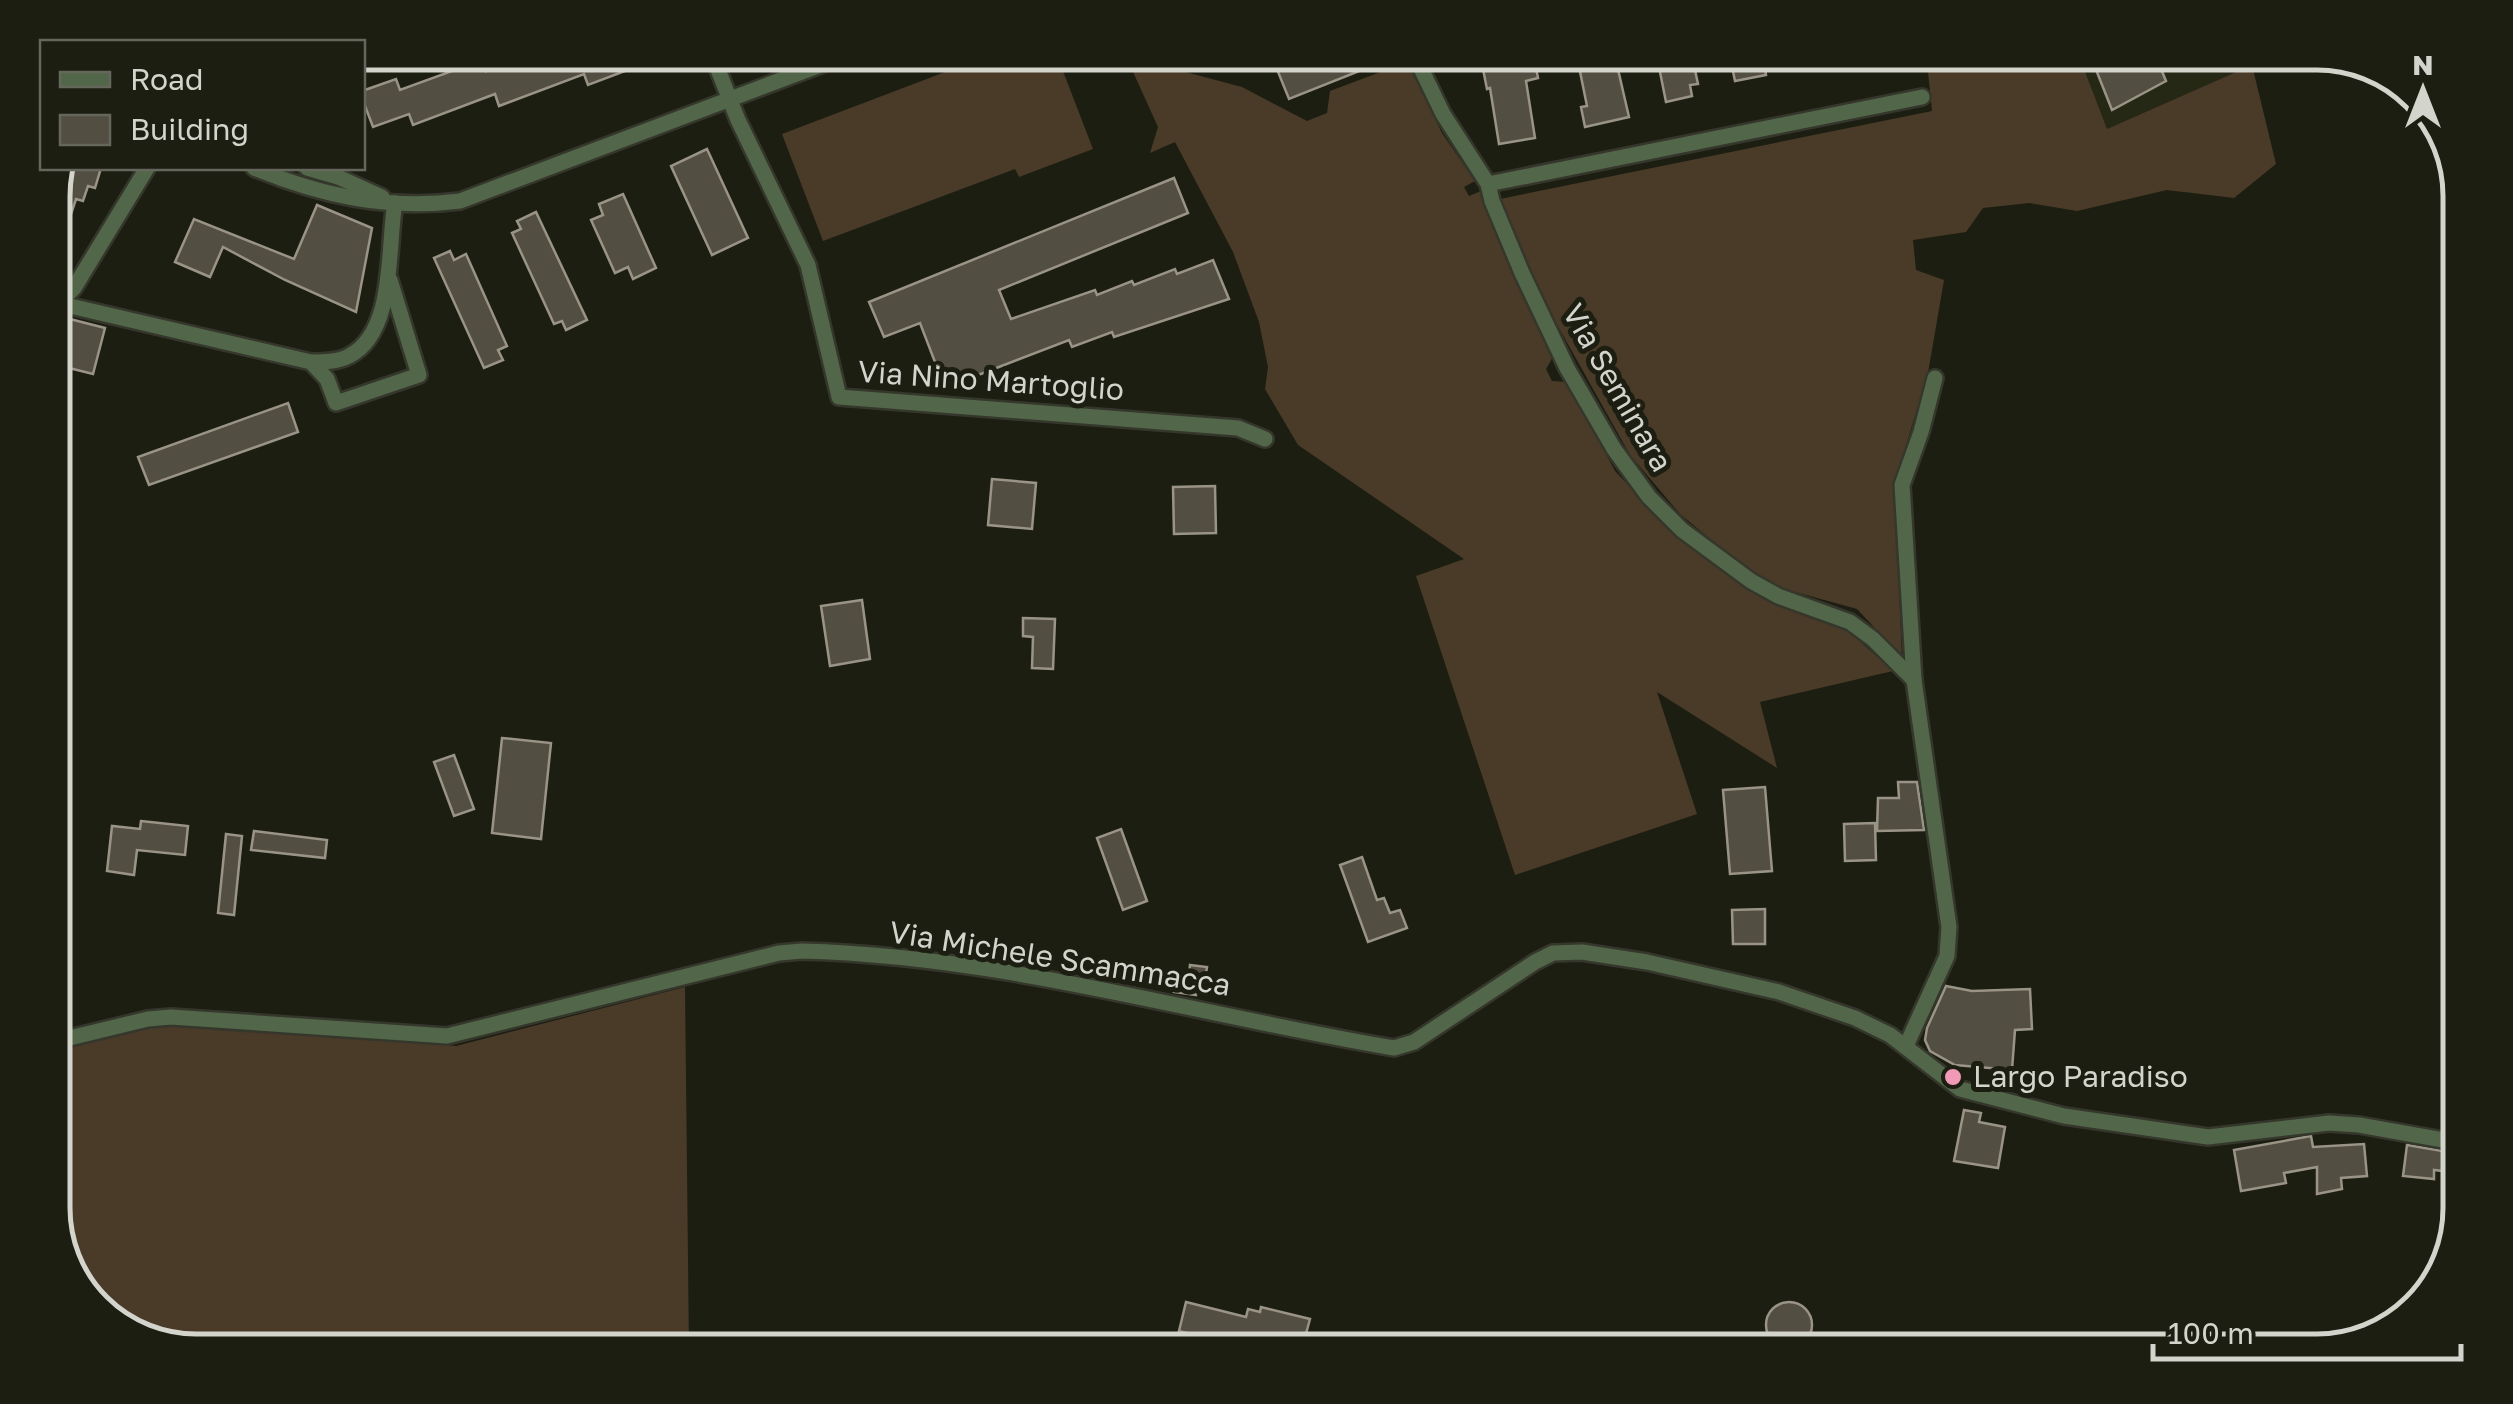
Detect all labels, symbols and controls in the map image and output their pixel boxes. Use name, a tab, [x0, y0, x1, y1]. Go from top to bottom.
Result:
legend	[40, 40, 365, 170]
north arrow	[2373, 40, 2473, 140]
text: N	[2412, 48, 2434, 81]
text: Road	[130, 61, 204, 97]
text: Building	[130, 111, 249, 147]
street label: Via Seminara	[1555, 297, 1680, 478]
street label: Via Nino Martoglio	[857, 353, 1125, 407]
street label: Via Michele Scammacca	[887, 913, 1233, 1003]
place label: Largo Paradiso	[1973, 1058, 2188, 1094]
marker: Largo Paradiso	[1942, 1066, 1964, 1088]
scale bar	[2153, 1299, 2460, 1361]
text: 100 m	[2168, 1315, 2254, 1351]

